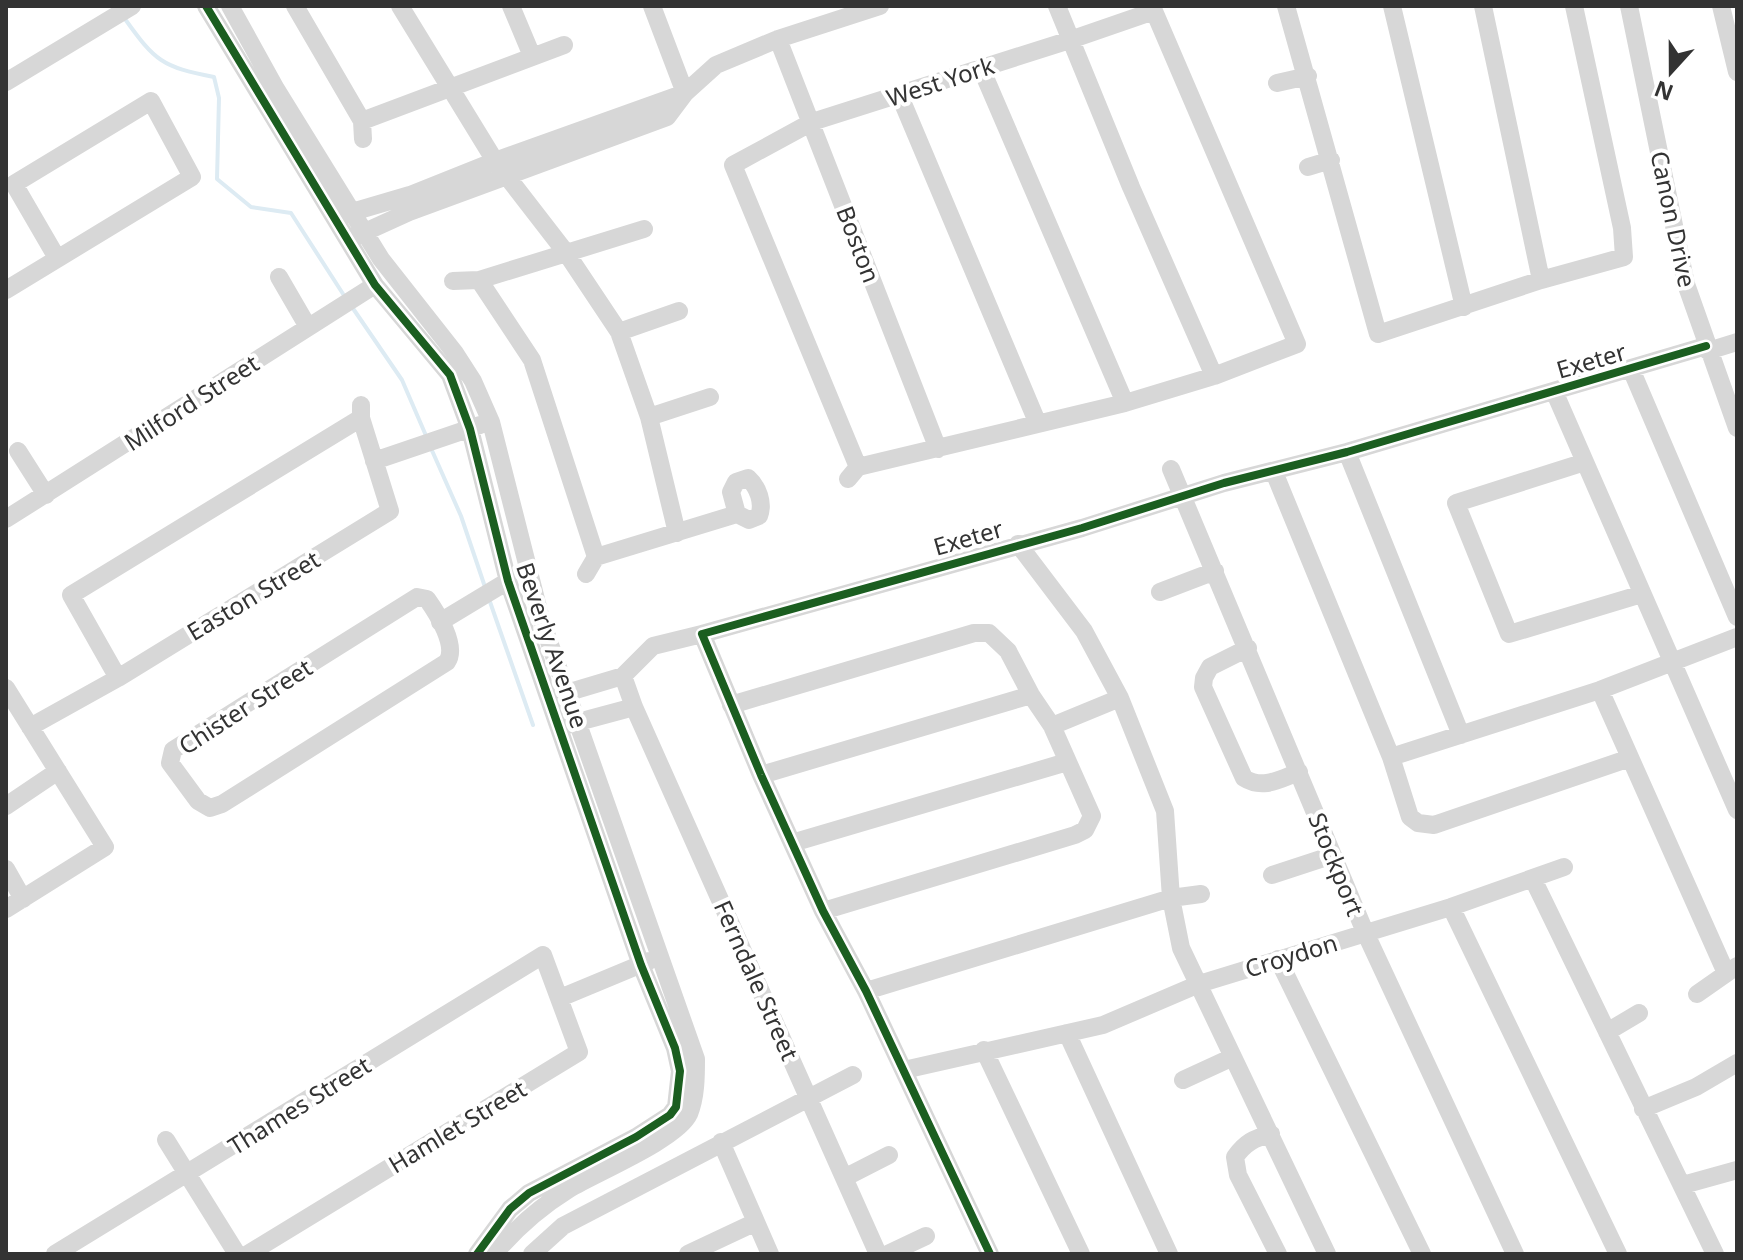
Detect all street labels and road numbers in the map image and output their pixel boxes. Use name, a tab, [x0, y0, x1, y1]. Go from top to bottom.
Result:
street label: West York	[882, 48, 998, 114]
street label: Canon Drive	[1643, 148, 1705, 290]
street label: Boston	[829, 201, 889, 287]
street label: Exeter	[1552, 334, 1630, 386]
street label: Milford Street	[117, 346, 265, 458]
street label: Exeter	[929, 511, 1007, 563]
street label: Easton Street	[180, 542, 326, 648]
street label: Beverly Avenue	[509, 558, 597, 732]
street label: Chister Street	[172, 650, 318, 762]
street label: Stockport	[1301, 807, 1373, 921]
street label: Ferndale Street	[707, 895, 807, 1066]
street label: Croydon	[1241, 925, 1341, 985]
street label: Thames Street	[221, 1048, 377, 1162]
street label: Hamlet Street	[382, 1072, 532, 1180]

